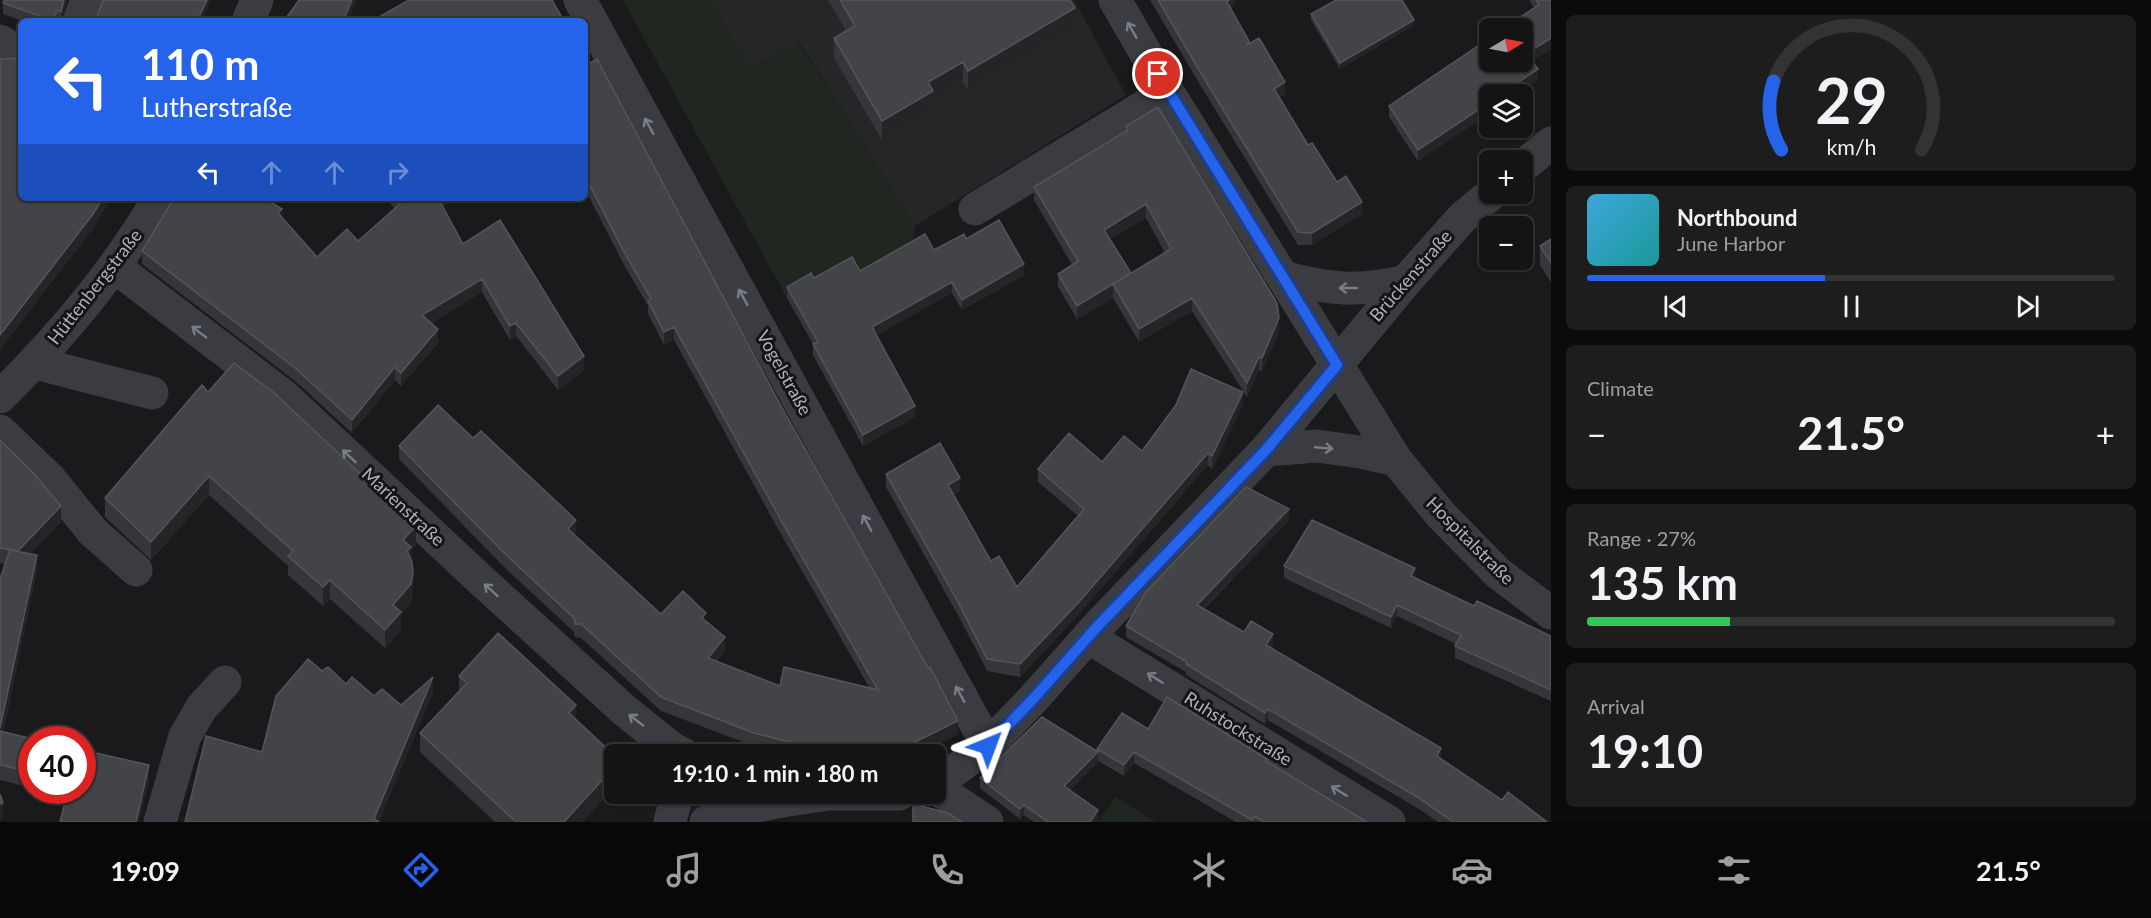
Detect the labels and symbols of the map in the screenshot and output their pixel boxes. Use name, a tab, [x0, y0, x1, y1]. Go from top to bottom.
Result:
north arrow	[1479, 18, 1533, 72]
one-way arrow	[1126, 22, 1138, 39]
pin	[1132, 48, 1183, 99]
one-way arrow	[643, 118, 655, 135]
street label: Hüttenbergstraße	[42, 224, 146, 348]
street label: Brückenstraße	[1364, 225, 1456, 326]
one-way arrow	[1338, 282, 1358, 294]
one-way arrow	[737, 289, 749, 306]
one-way arrow	[192, 325, 208, 338]
street label: Vogelstraße	[753, 326, 817, 419]
one-way arrow	[1314, 443, 1334, 454]
one-way arrow	[342, 449, 357, 463]
street label: Marienstraße	[358, 462, 450, 550]
street label: Hospitalstraße	[1422, 492, 1519, 589]
one-way arrow	[861, 515, 873, 532]
one-way arrow	[484, 583, 499, 597]
one-way arrow	[1147, 672, 1164, 684]
one-way arrow	[954, 686, 965, 704]
street label: Ruhstockstraße	[1181, 686, 1296, 770]
one-way arrow	[628, 714, 644, 727]
position arrow	[956, 714, 1020, 778]
speed limit sign: 40	[18, 726, 96, 804]
one-way arrow	[1331, 785, 1348, 797]

